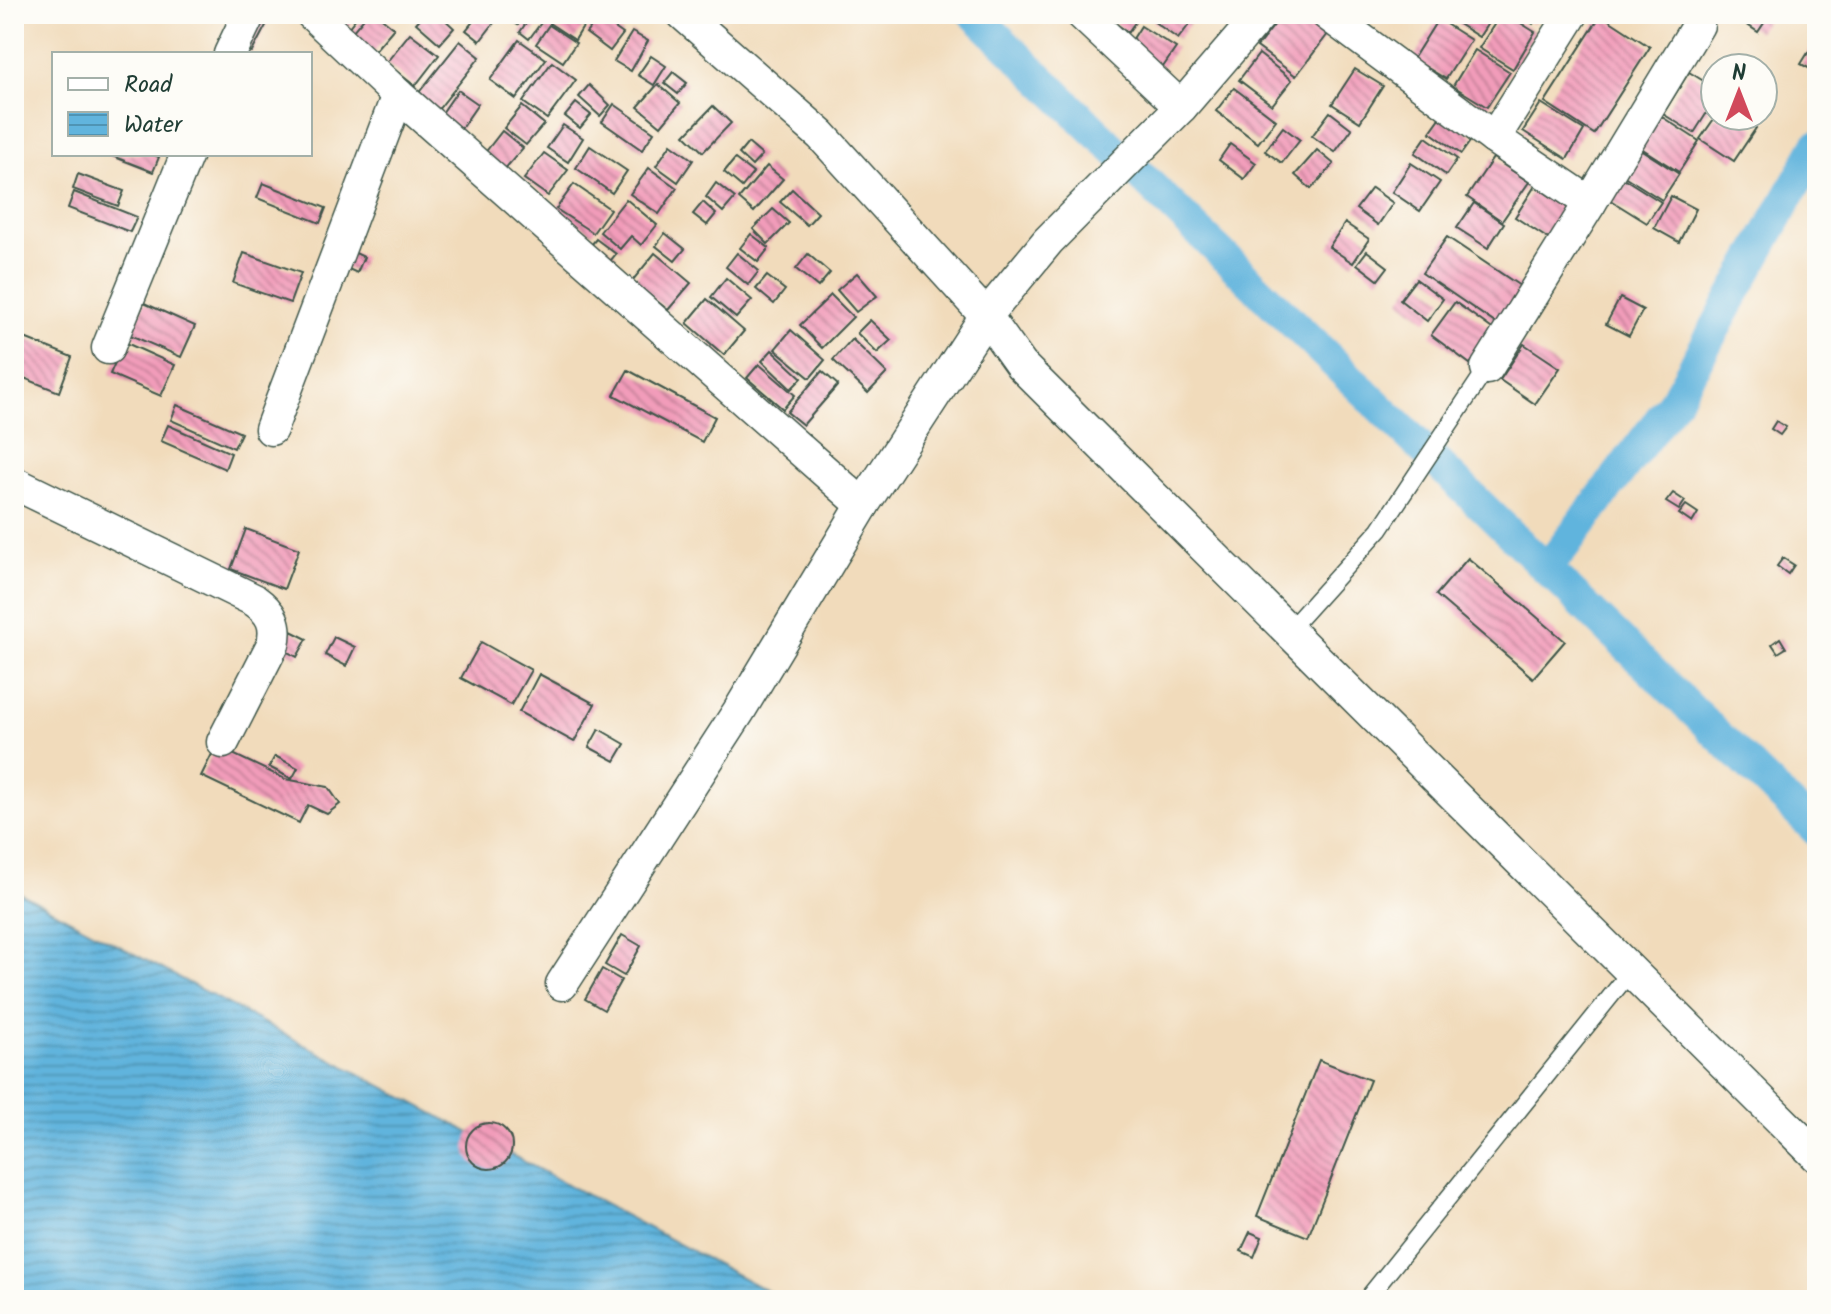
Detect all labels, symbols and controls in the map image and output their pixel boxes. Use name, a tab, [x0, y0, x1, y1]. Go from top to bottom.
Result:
legend	[52, 52, 312, 156]
north arrow	[1699, 52, 1779, 132]
text: N	[1732, 57, 1746, 92]
text: Road	[124, 66, 173, 105]
text: Water	[124, 106, 184, 145]

